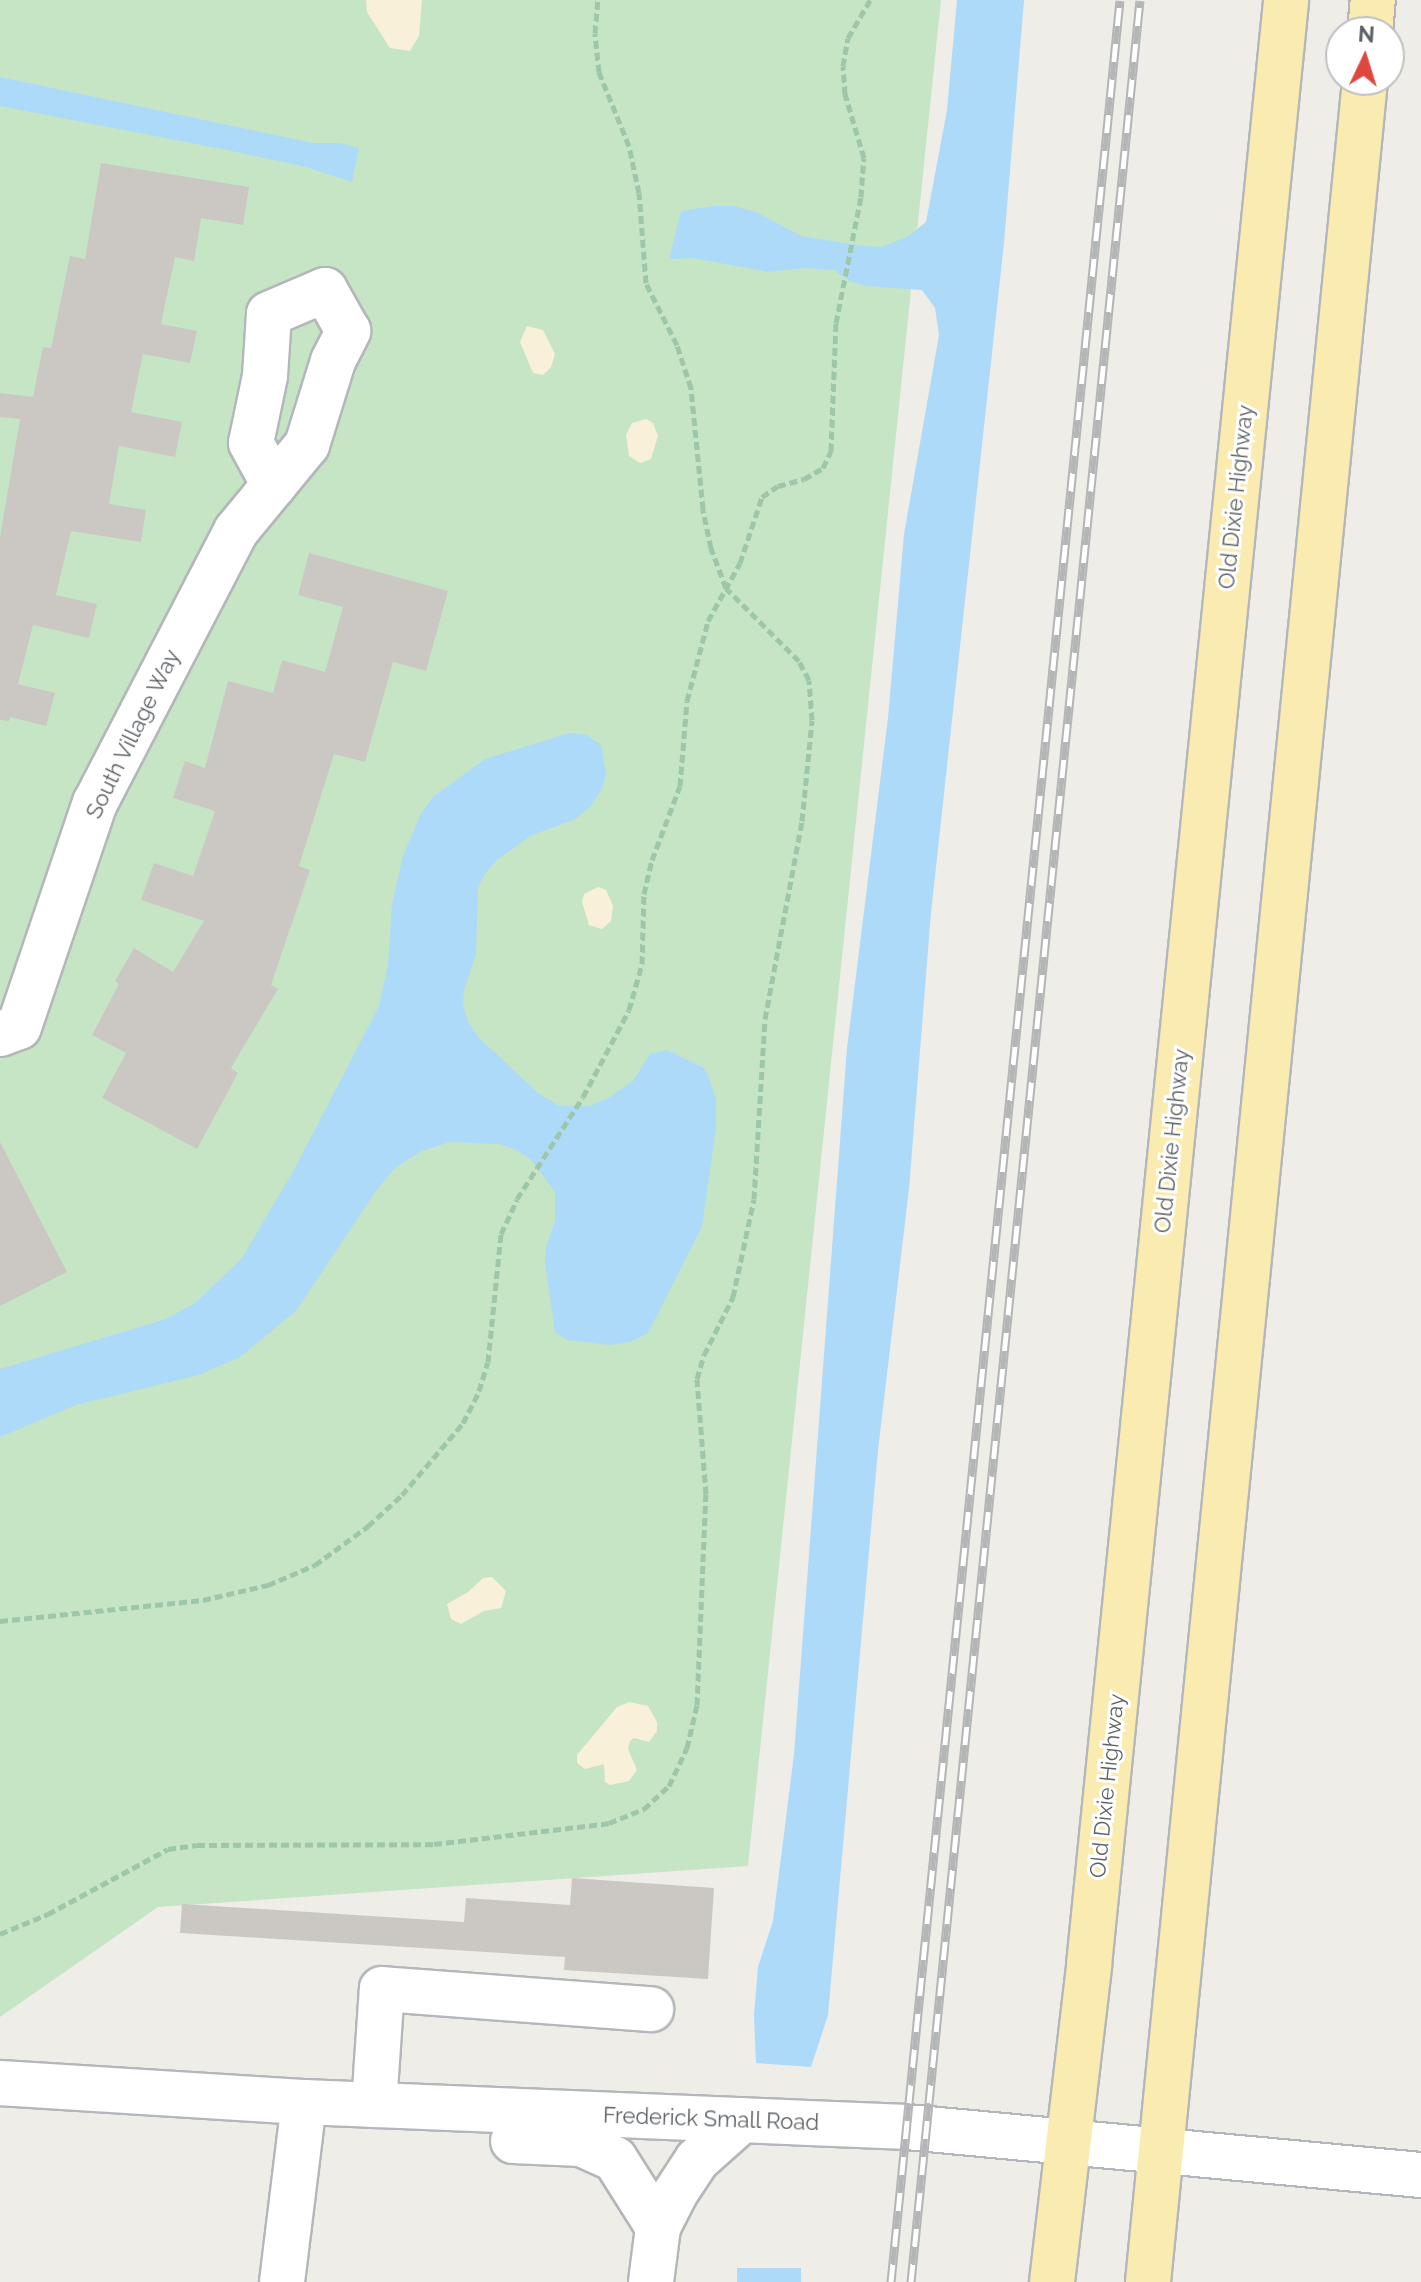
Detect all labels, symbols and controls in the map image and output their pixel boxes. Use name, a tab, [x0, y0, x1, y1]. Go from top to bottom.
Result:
north arrow	[1325, 16, 1405, 96]
text: N	[1357, 20, 1376, 48]
street label: Old Dixie Highway	[1213, 404, 1259, 590]
street label: South Village Way	[80, 644, 186, 824]
street label: Old Dixie Highway	[1149, 1048, 1195, 1234]
street label: Old Dixie Highway	[1084, 1693, 1130, 1879]
street label: Frederick Small Road	[602, 2102, 820, 2136]

